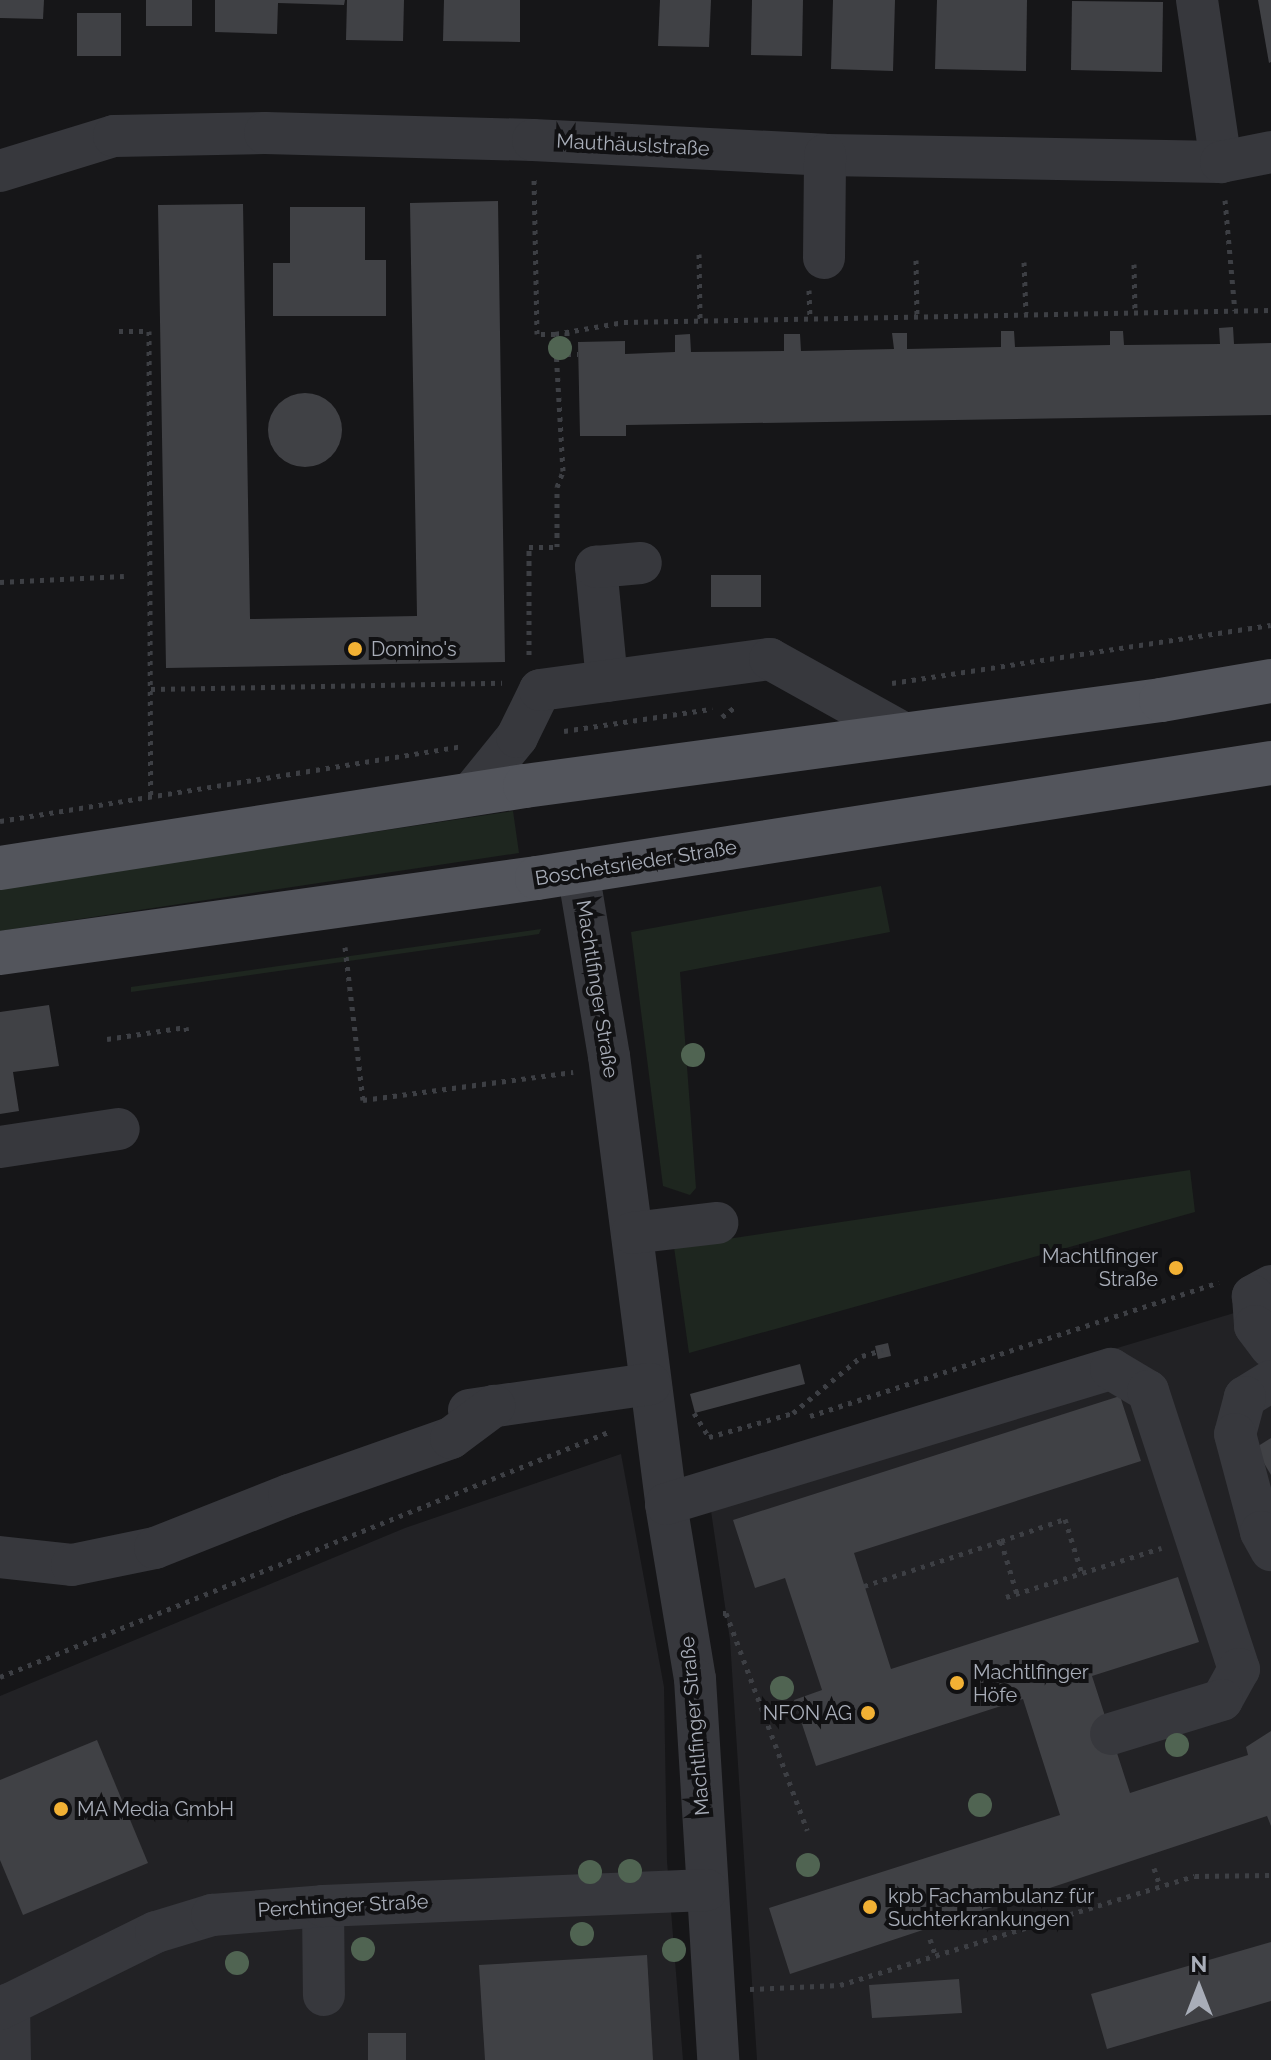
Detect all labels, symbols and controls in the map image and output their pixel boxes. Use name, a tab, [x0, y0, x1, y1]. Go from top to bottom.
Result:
street label: Mauthäuslstraße	[556, 129, 710, 161]
place label: Domino's	[371, 637, 457, 661]
marker: Domino's	[346, 640, 364, 658]
street label: Boschetsrieder Straße	[533, 835, 739, 891]
street label: Machtlfinger Straße	[571, 898, 623, 1080]
place label: Machtlfinger Straße	[1042, 1244, 1158, 1291]
marker: Machtlfinger Straße	[1165, 1257, 1187, 1279]
street label: Machtlfinger Straße	[675, 1635, 715, 1817]
place label: Machtlfinger Höfe	[973, 1660, 1089, 1707]
marker: Machtlfinger Höfe	[948, 1674, 966, 1692]
place label: NFON AG	[762, 1701, 852, 1725]
marker: NFON AG	[859, 1704, 877, 1722]
place label: MA Media GmbH	[77, 1797, 235, 1821]
marker: MA Media GmbH	[52, 1800, 70, 1818]
place label: kpb Fachambulanz für Suchterkrankungen	[888, 1884, 1094, 1931]
street label: Perchtinger Straße	[257, 1890, 429, 1922]
marker: kpb Fachambulanz für Suchterkrankungen	[859, 1896, 881, 1918]
north arrow	[1159, 1948, 1239, 2028]
text: N	[1191, 1951, 1207, 1977]

